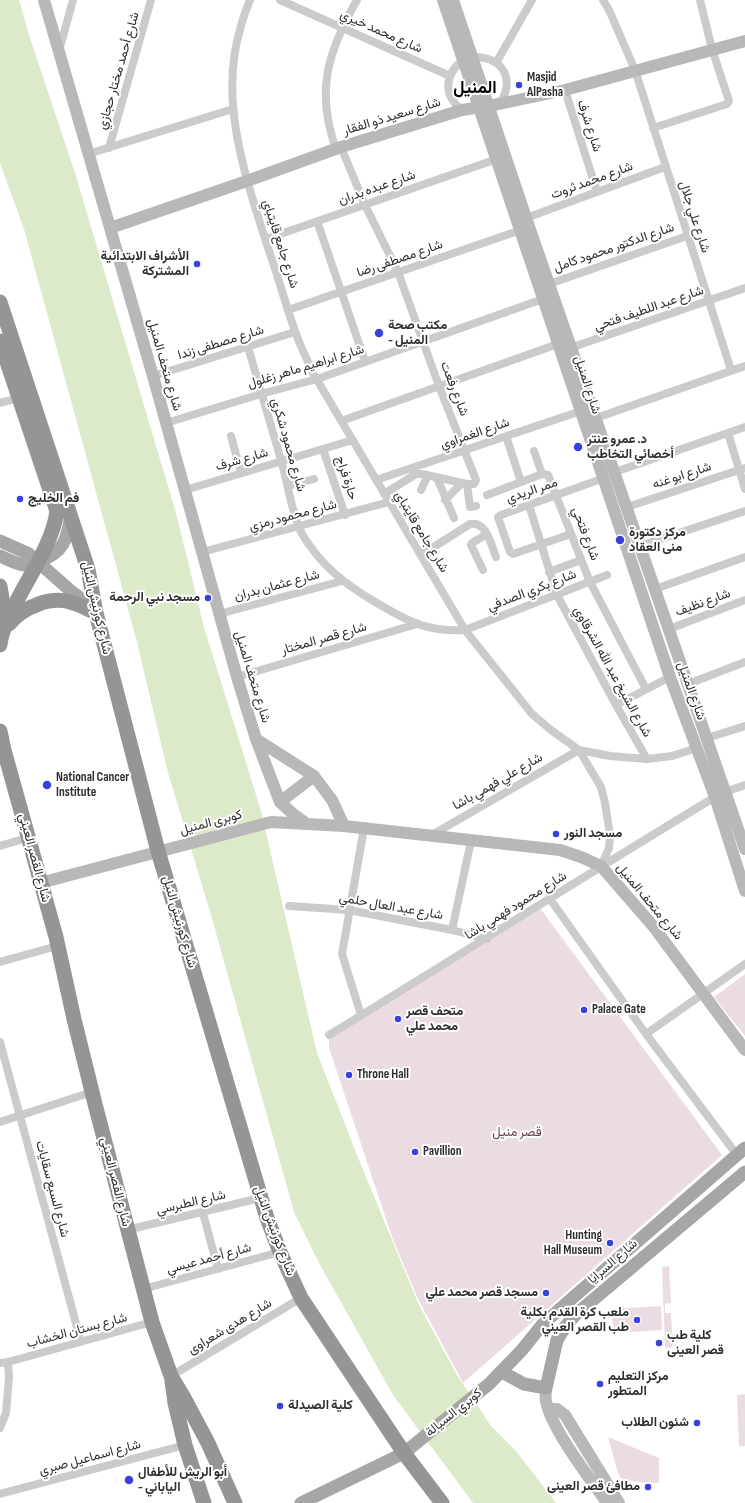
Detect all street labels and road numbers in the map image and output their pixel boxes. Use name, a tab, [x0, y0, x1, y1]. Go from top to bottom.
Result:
street label: شارع محمد خيري	[337, 7, 425, 57]
street label: شارع أحمد مختار حجازي	[95, 10, 143, 132]
street label: شارع سعيد ذو الفقار	[341, 95, 443, 139]
street label: شارع شرف	[573, 98, 605, 154]
street label: شارع محمد ثروت	[549, 159, 635, 203]
street label: شارع عبده بدران	[336, 167, 418, 209]
street label: شارع علي جلال	[675, 179, 713, 255]
street label: شارع جامع قايتباي	[258, 198, 302, 290]
street label: شارع الدكتور محمود كامل	[552, 220, 676, 276]
street label: شارع مصطفى رضا	[355, 237, 445, 281]
street label: شارع عبد اللطيف فتحي	[592, 283, 706, 335]
street label: شارع متحف المنيل	[143, 317, 185, 413]
street label: شارع مصطفى زندا	[176, 322, 266, 364]
street label: شارع ابراهيم ماهر زغلول	[246, 342, 366, 392]
street label: شارع المنيل	[570, 354, 604, 416]
street label: شارع رفعت	[436, 359, 472, 419]
street label: شارع محمود شكري	[267, 396, 309, 494]
street label: شارع الغمراوي	[438, 415, 512, 453]
street label: شارع شرف	[214, 445, 270, 475]
street label: حارة فراج	[332, 454, 360, 502]
street label: شارع ابو غنه	[651, 459, 713, 493]
street label: ممر الريدي	[504, 475, 560, 507]
street label: شارع جامع قايتباي	[391, 488, 451, 576]
street label: شارع محمود رمزي	[247, 497, 339, 535]
street label: شارع فتحي	[568, 505, 602, 563]
street label: شارع كورنيش النيل	[78, 560, 114, 656]
street label: شارع عثمان بدران	[233, 567, 321, 605]
street label: شارع بكري الصدفي	[485, 567, 579, 615]
street label: شارع نظيف	[673, 586, 733, 620]
street label: شارع الشيخ عبد الله الشرقاوي	[569, 604, 655, 740]
street label: شارع قصر المختار	[279, 619, 369, 659]
street label: شارع متحف المنيل	[231, 629, 273, 725]
street label: شارع المنيل	[673, 660, 709, 722]
street label: شارع علي فهمي باشا	[450, 750, 546, 814]
street label: كوبرى المنيل	[178, 807, 244, 839]
street label: شارع القصر العيني	[15, 812, 53, 904]
street label: شارع متحف المنيل	[612, 860, 686, 944]
street label: شارع محمود فهمي باشا	[462, 868, 570, 944]
street label: شارع كورنيش النيل	[158, 874, 200, 970]
street label: شارع عبد العال حلمي	[338, 890, 444, 924]
street label: شارع القصر العيني	[96, 1136, 134, 1228]
street label: شارع السبع سقايات	[32, 1139, 72, 1239]
street label: شارع كورنيش النيل	[250, 1184, 298, 1278]
street label: شارع الطبرسي	[155, 1187, 227, 1219]
street label: شارع السرايا	[585, 1236, 641, 1288]
street label: شارع أحمد عيسي	[165, 1240, 253, 1278]
street label: شارع هدى شعراوى	[185, 1296, 275, 1358]
street label: شارع بستان الخشاب	[25, 1310, 129, 1352]
street label: كوبري السيالة	[423, 1386, 485, 1440]
street label: شارع اسماعيل صبري	[37, 1437, 143, 1479]

